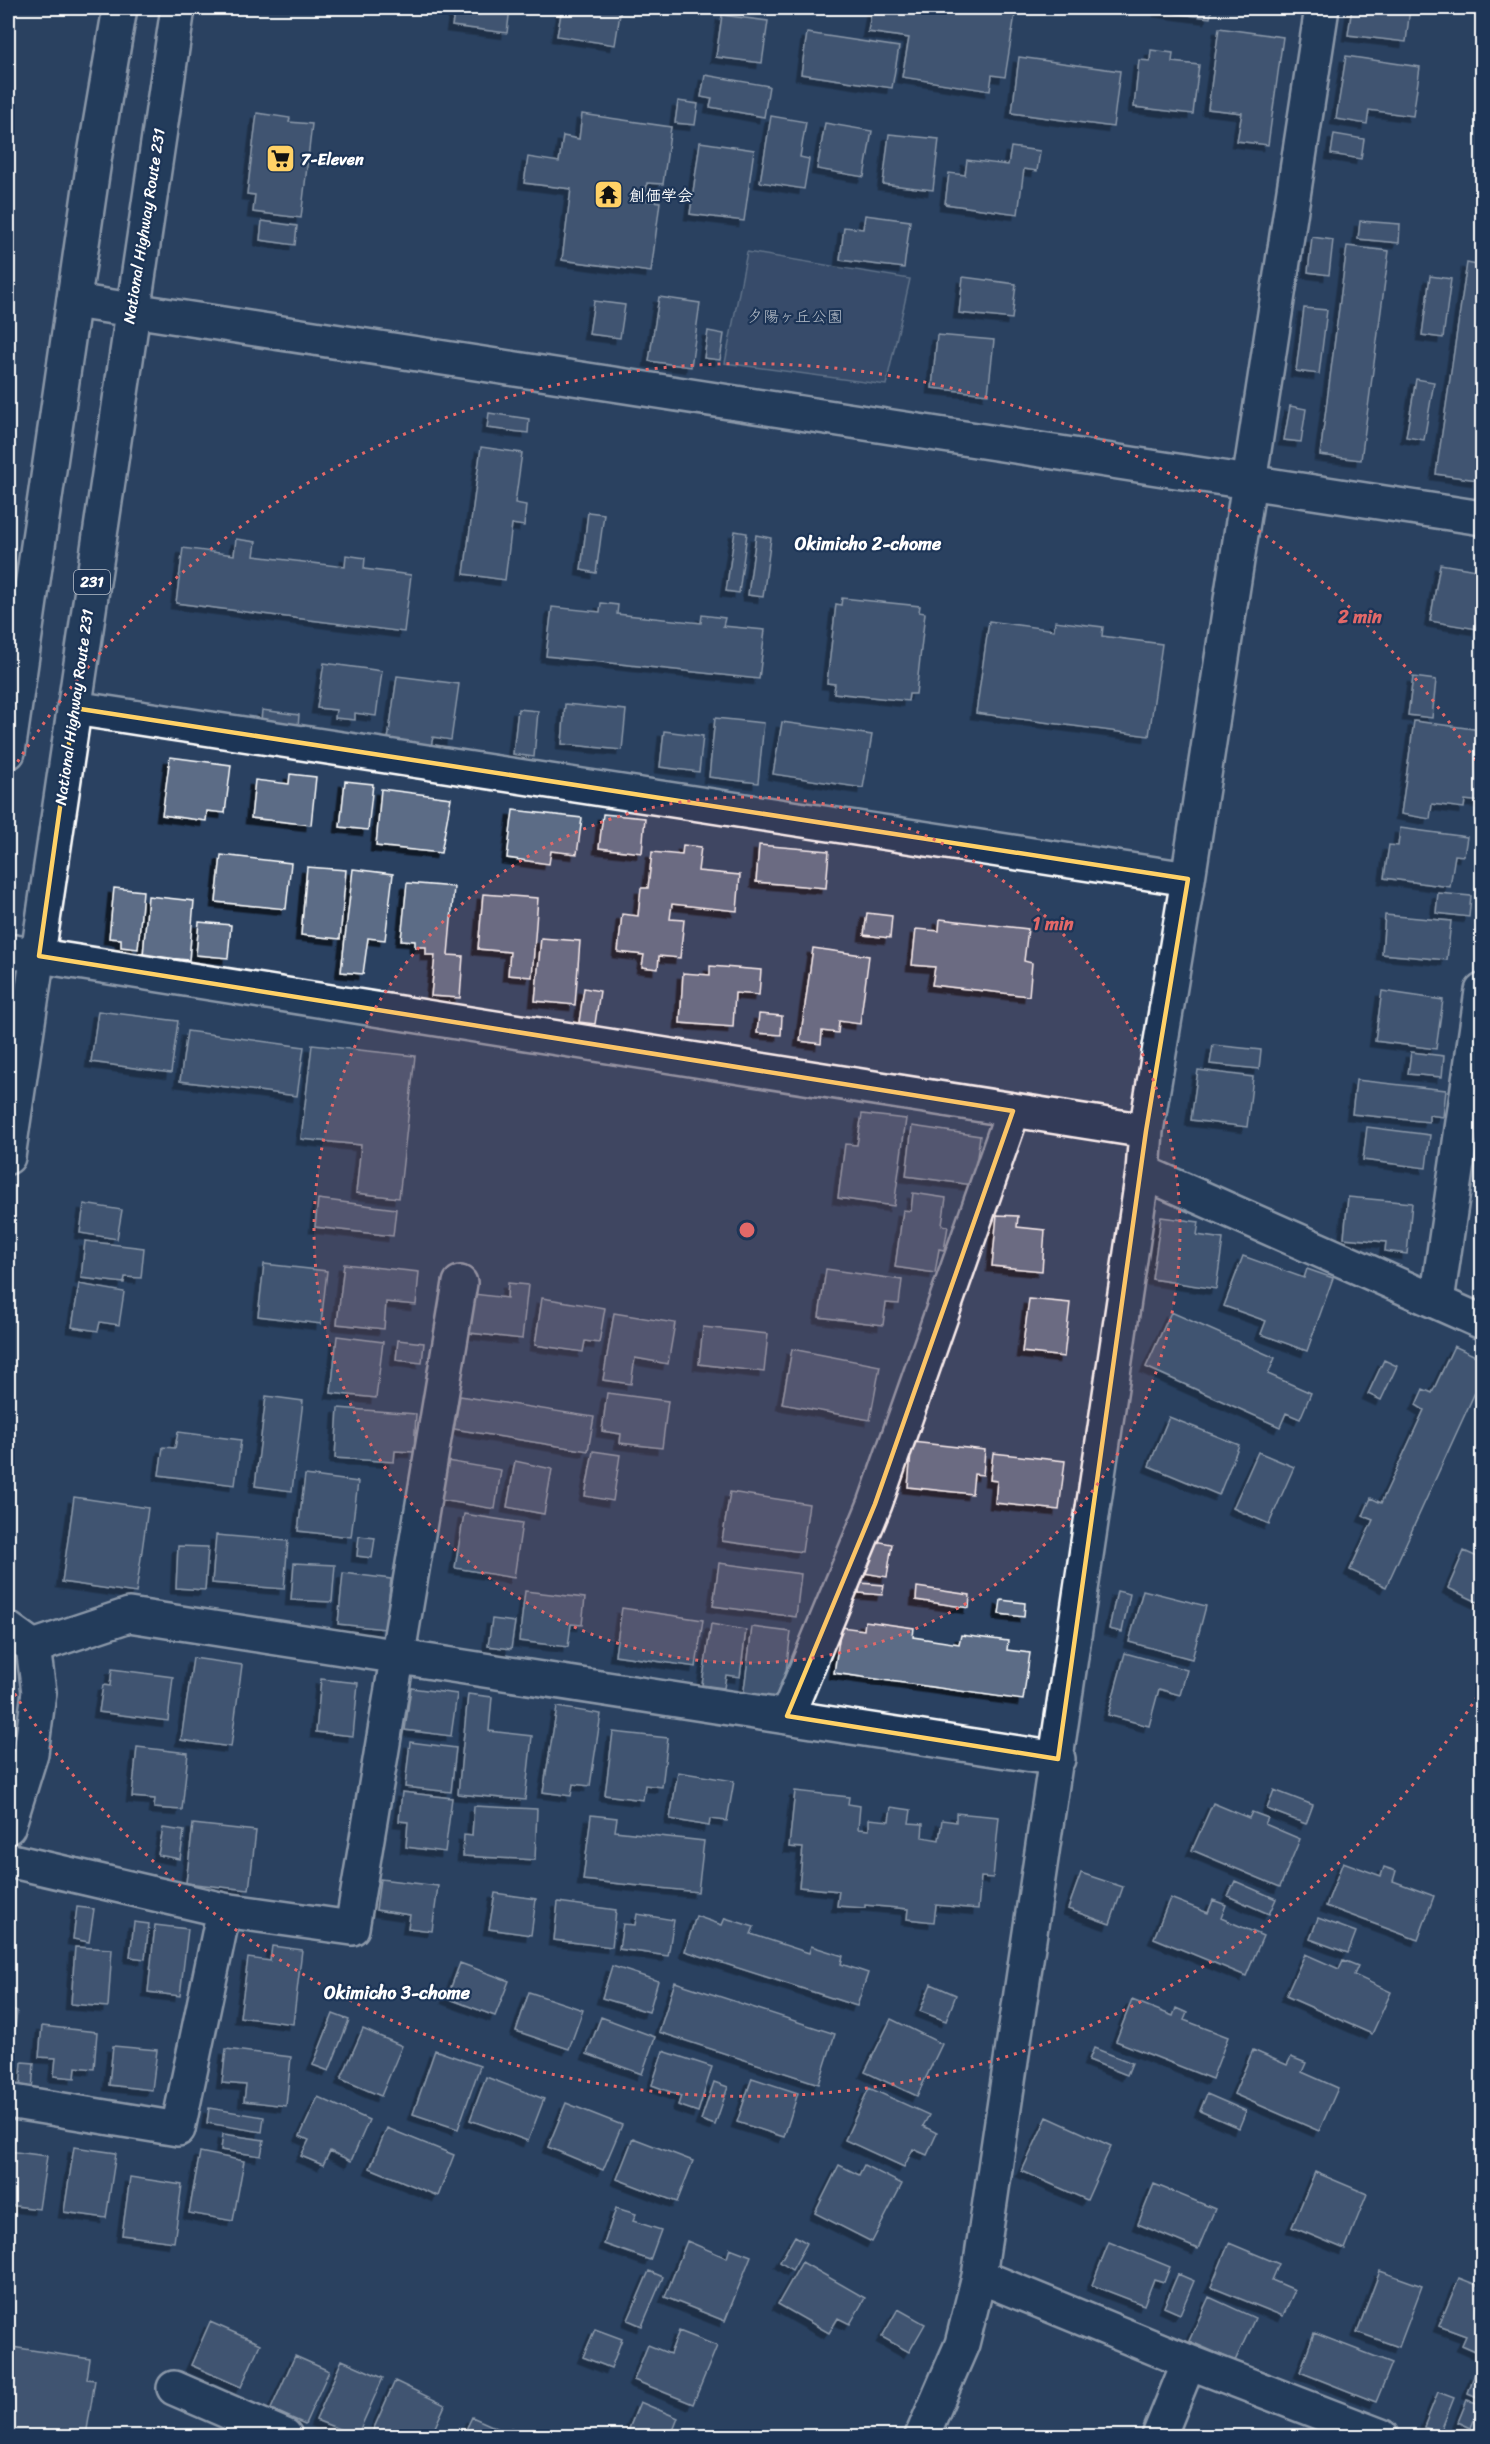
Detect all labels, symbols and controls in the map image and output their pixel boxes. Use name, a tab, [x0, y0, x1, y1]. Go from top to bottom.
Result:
street label: National Highway Route 231	[114, 126, 174, 326]
supermarket icon: 7-Eleven	[264, 143, 296, 175]
place label: 7-Eleven	[301, 145, 364, 174]
temple icon: 創価学会	[592, 179, 624, 211]
place label: 創価学会	[629, 181, 693, 210]
park label: 夕陽ヶ丘公園	[747, 302, 843, 331]
district label: Okimicho 2-chome	[795, 528, 942, 560]
road number: 231	[74, 570, 110, 594]
text: 2 min	[1337, 601, 1382, 633]
street label: National Highway Route 231	[46, 607, 102, 807]
text: 1 min	[1033, 908, 1074, 940]
centre of rings	[737, 1220, 757, 1240]
district label: Okimicho 3-chome	[324, 1977, 471, 2009]

